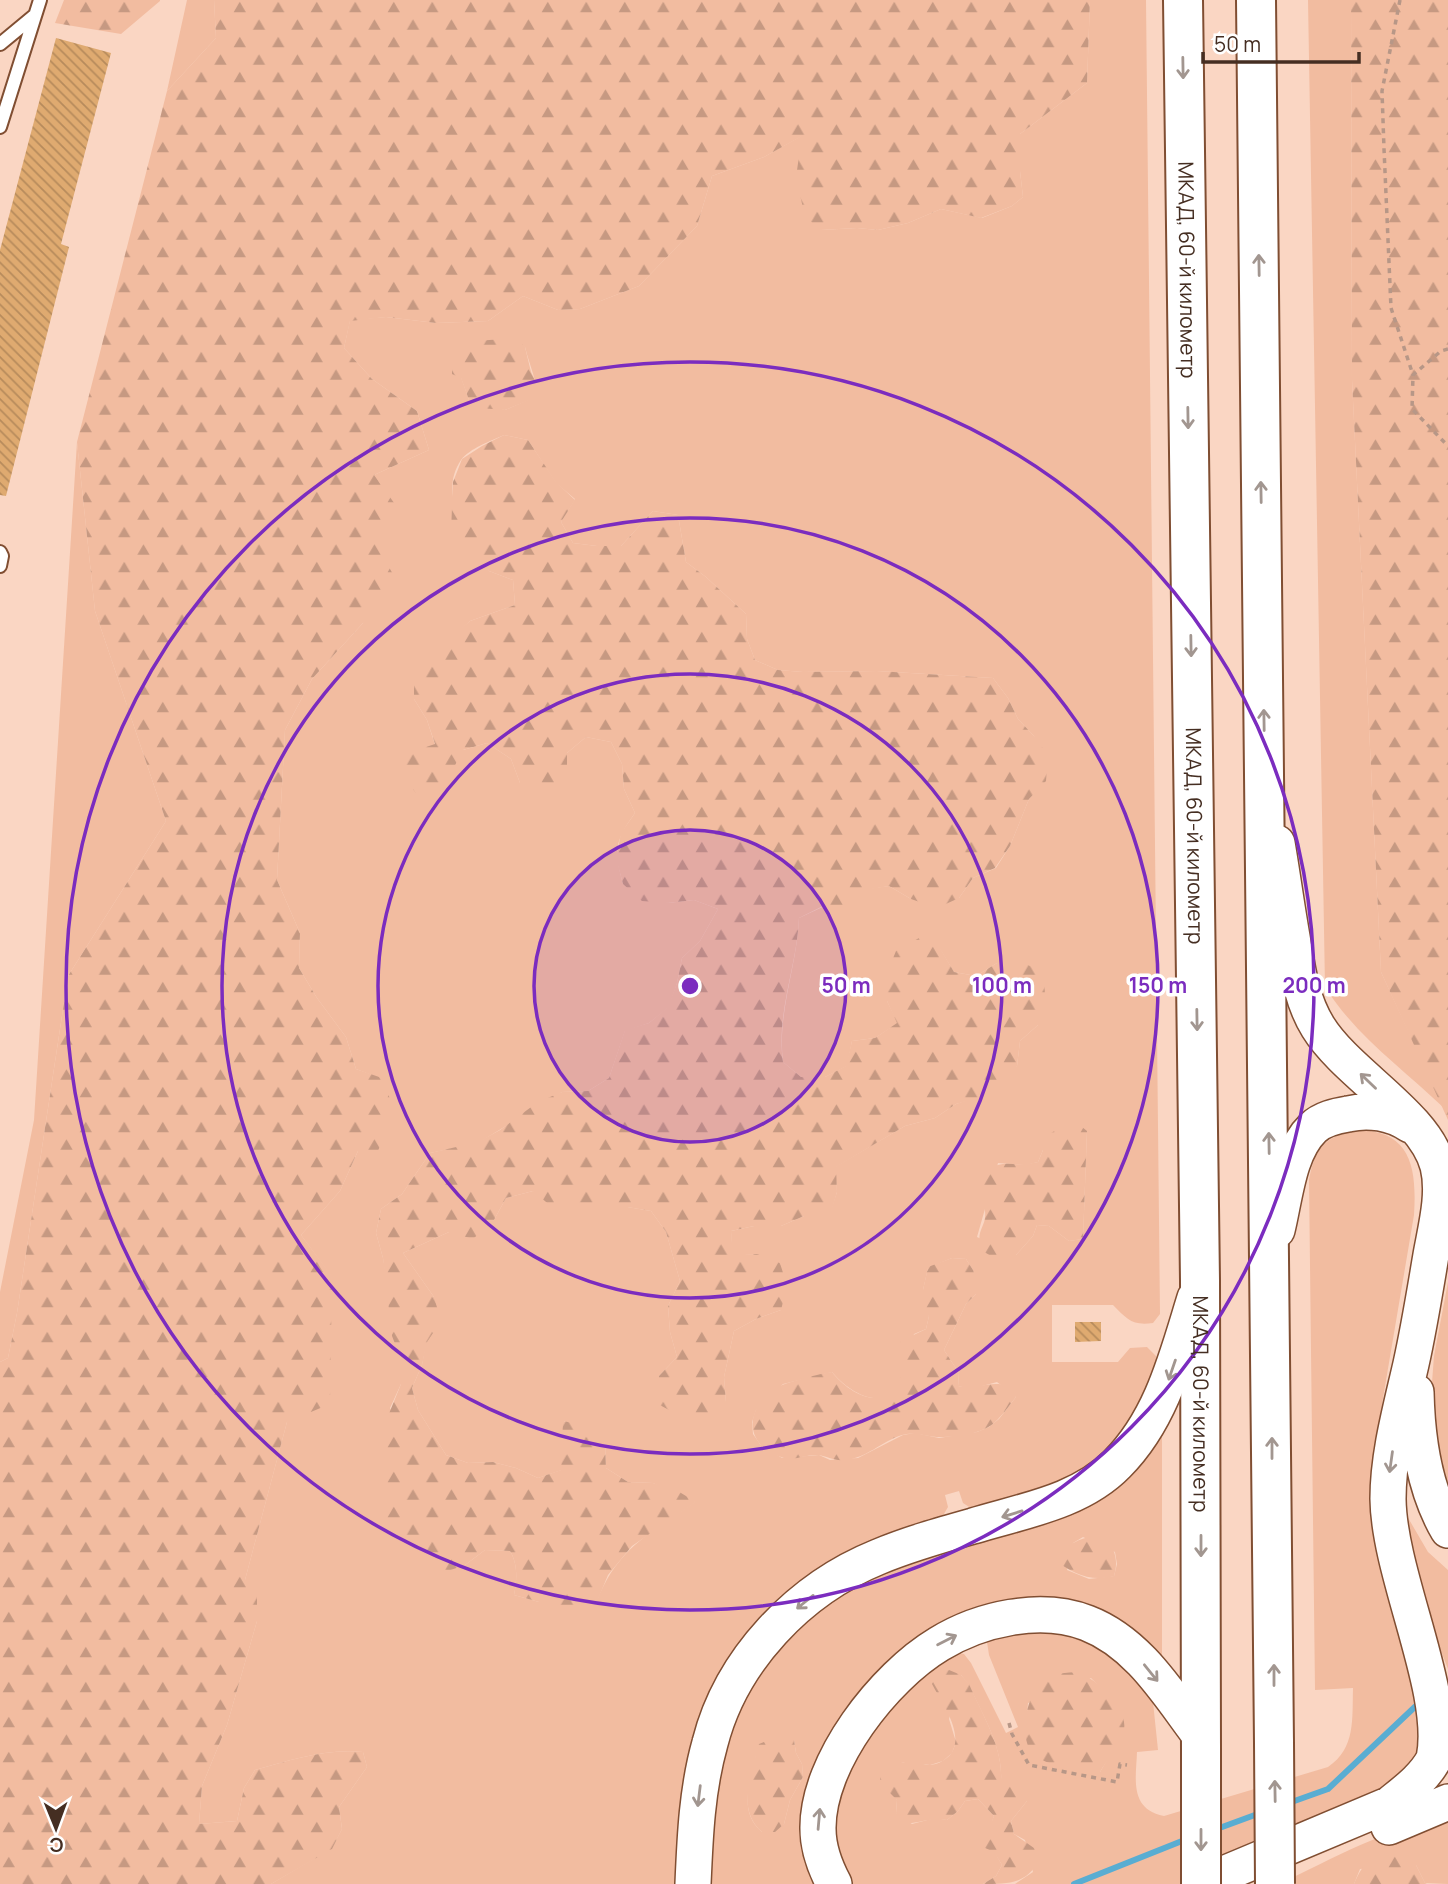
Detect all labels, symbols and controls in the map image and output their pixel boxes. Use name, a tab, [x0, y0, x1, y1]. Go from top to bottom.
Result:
scale bar	[1203, 21, 1359, 65]
text: 50 m	[1214, 30, 1261, 58]
one-way arrow	[1177, 56, 1190, 79]
street label: МКАД, 60-й километр	[1172, 161, 1203, 379]
one-way arrow	[1252, 253, 1265, 276]
one-way arrow	[1181, 406, 1195, 429]
one-way arrow	[1254, 481, 1268, 504]
one-way arrow	[1185, 634, 1198, 657]
one-way arrow	[1257, 708, 1271, 731]
street label: МКАД, 60-й километр	[1180, 727, 1211, 945]
text: 50 m	[821, 971, 871, 999]
text: 100 m	[972, 971, 1032, 999]
text: 150 m	[1129, 971, 1187, 999]
text: 200 m	[1282, 971, 1346, 999]
centre of rings	[678, 974, 702, 998]
one-way arrow	[1190, 1008, 1203, 1031]
one-way arrow	[1360, 1072, 1377, 1089]
one-way arrow	[1262, 1132, 1276, 1155]
street label: МКАД, 60-й километр	[1187, 1295, 1215, 1512]
one-way arrow	[1165, 1359, 1178, 1381]
one-way arrow	[1265, 1436, 1279, 1459]
one-way arrow	[1384, 1450, 1397, 1472]
one-way arrow	[1002, 1508, 1024, 1521]
one-way arrow	[1194, 1534, 1208, 1557]
one-way arrow	[796, 1594, 814, 1609]
one-way arrow	[936, 1632, 957, 1646]
one-way arrow	[1143, 1663, 1159, 1681]
one-way arrow	[1267, 1664, 1280, 1687]
one-way arrow	[1268, 1780, 1281, 1803]
one-way arrow	[693, 1784, 706, 1807]
north arrow	[21, 1793, 91, 1863]
one-way arrow	[813, 1808, 826, 1831]
one-way arrow	[1194, 1829, 1208, 1852]
text: С	[49, 1832, 64, 1858]

